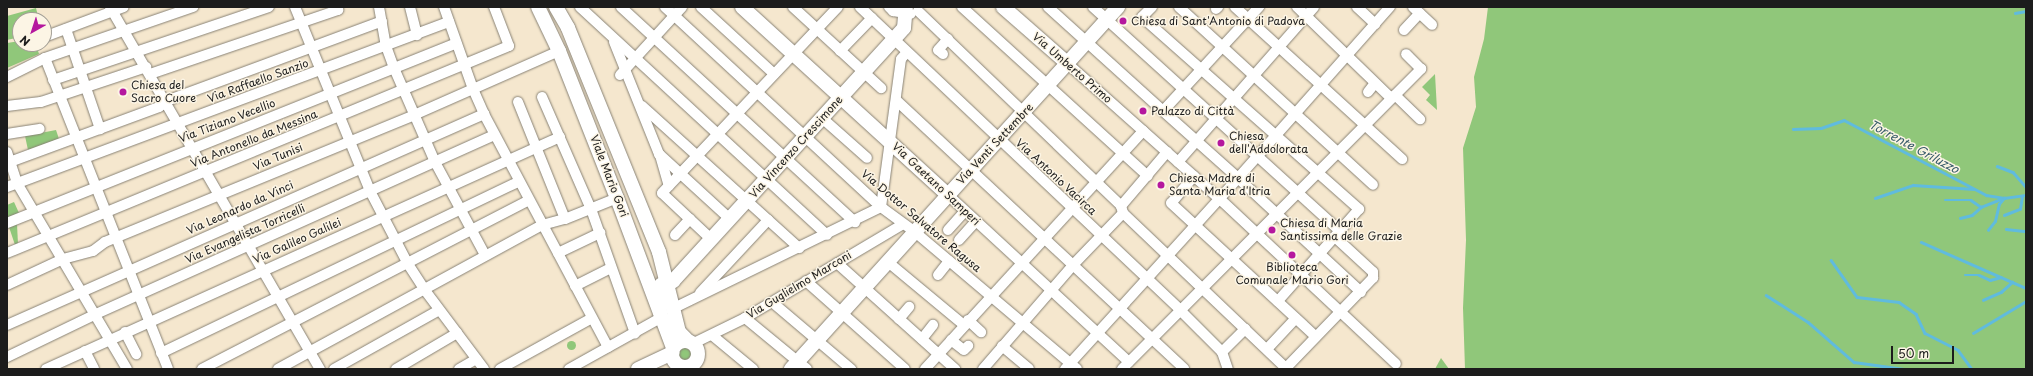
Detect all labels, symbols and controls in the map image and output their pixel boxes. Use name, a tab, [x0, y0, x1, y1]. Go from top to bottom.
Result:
north arrow	[12, 12, 52, 52]
place label: Chiesa di Sant'Antonio di Padova	[1131, 14, 1306, 28]
marker: Chiesa di Sant'Antonio di Padova	[1118, 16, 1128, 26]
street label: Via Umberto Primo	[1029, 30, 1115, 106]
text: N	[16, 32, 33, 50]
street label: Via Raffaello Sanzio	[206, 57, 310, 105]
place label: Chiesa del Sacro Cuore	[131, 79, 196, 105]
marker: Chiesa del Sacro Cuore	[118, 87, 128, 97]
street label: Via Vincenzo Crescimone	[747, 93, 845, 201]
street label: Via Tiziano Vecellio	[177, 97, 277, 145]
street label: Via Venti Settembre	[954, 101, 1036, 187]
place label: Palazzo di Città	[1151, 104, 1235, 118]
marker: Palazzo di Città	[1138, 106, 1148, 116]
street label: Via Antonello da Messina	[189, 107, 319, 171]
water label: Torrente Griluzzo	[1867, 117, 1961, 177]
place label: Chiesa dell'Addolorata	[1229, 130, 1308, 156]
street label: Viale Mario Gori	[587, 133, 631, 219]
street label: Via Antonio Vacirca	[1013, 136, 1099, 218]
marker: Chiesa dell'Addolorata	[1216, 138, 1226, 148]
street label: Via Gaetano Samperi	[889, 140, 983, 228]
street label: Via Tunisi	[251, 141, 305, 173]
street label: Via Dottor Salvatore Ragusa	[858, 167, 984, 275]
place label: Chiesa Madre di Santa Maria d'Itria	[1169, 172, 1271, 198]
street label: Via Leonardo da Vinci	[185, 179, 295, 237]
marker: Chiesa Madre di Santa Maria d'Itria	[1156, 180, 1166, 190]
street label: Via Evangelista Torricelli	[183, 202, 307, 266]
street label: Via Galileo Galilei	[251, 216, 343, 266]
place label: Chiesa di Maria Santissima delle Grazie	[1280, 217, 1404, 243]
marker: Chiesa di Maria Santissima delle Grazie	[1267, 225, 1277, 235]
street label: Via Guglielmo Marconi	[744, 248, 854, 322]
marker: Biblioteca Comunale Mario Gori	[1287, 250, 1297, 260]
place label: Biblioteca Comunale Mario Gori	[1235, 261, 1349, 287]
scale bar	[1893, 338, 1956, 364]
text: 50 m	[1898, 344, 1929, 362]

